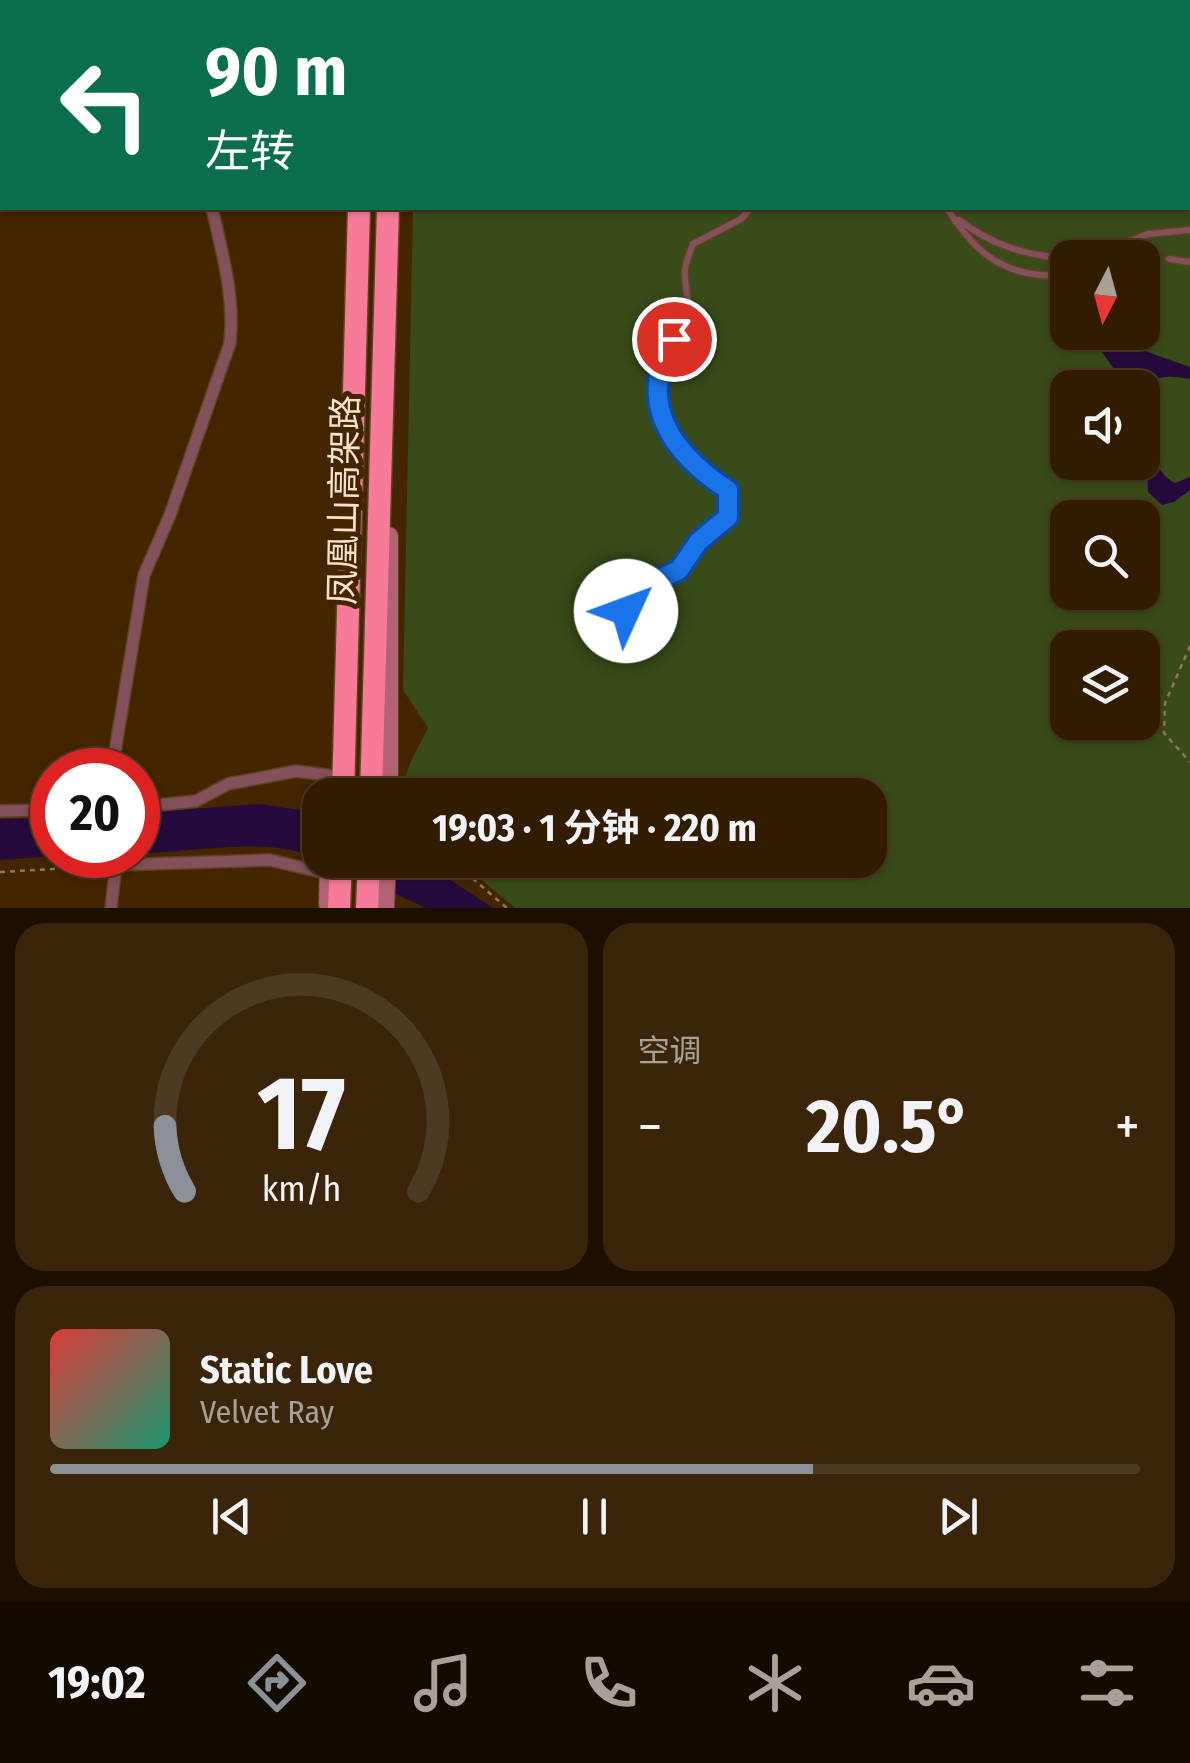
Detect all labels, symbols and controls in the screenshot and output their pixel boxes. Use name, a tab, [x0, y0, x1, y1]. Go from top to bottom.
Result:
text: 90 m	[205, 30, 347, 114]
icon: left	[40, 40, 170, 170]
text: 左转	[205, 125, 295, 179]
north arrow	[1050, 240, 1160, 350]
map controls	[1050, 240, 1160, 740]
pin	[632, 297, 717, 382]
icon: arrive	[647, 312, 702, 367]
button: sound	[1050, 370, 1160, 480]
street label: 凤凰山高架路	[321, 395, 367, 605]
button: search	[1050, 500, 1160, 610]
position arrow	[574, 559, 678, 663]
button: layers	[1050, 630, 1160, 740]
speed limit sign: 20	[30, 748, 160, 878]
text: 19:03 · 1 分钟 · 220 m	[432, 805, 757, 851]
text: 空调	[638, 1032, 702, 1070]
text: 17	[257, 1052, 345, 1177]
text: 20.5°	[806, 1082, 971, 1172]
text: −	[638, 1094, 662, 1160]
text: +	[1115, 1094, 1140, 1160]
text: km/h	[261, 1168, 341, 1210]
text: Static Love	[200, 1347, 373, 1393]
text: Velvet Ray	[200, 1393, 334, 1431]
icon: previous	[204, 1489, 259, 1544]
icon: pause	[567, 1489, 622, 1544]
icon: next	[931, 1489, 986, 1544]
icon: directions	[242, 1648, 312, 1718]
icon: music	[408, 1648, 478, 1718]
icon: phone	[574, 1648, 644, 1718]
icon: climate	[740, 1648, 810, 1718]
icon: car	[906, 1648, 976, 1718]
icon: filters	[1072, 1648, 1142, 1718]
text: 19:02	[48, 1656, 146, 1710]

